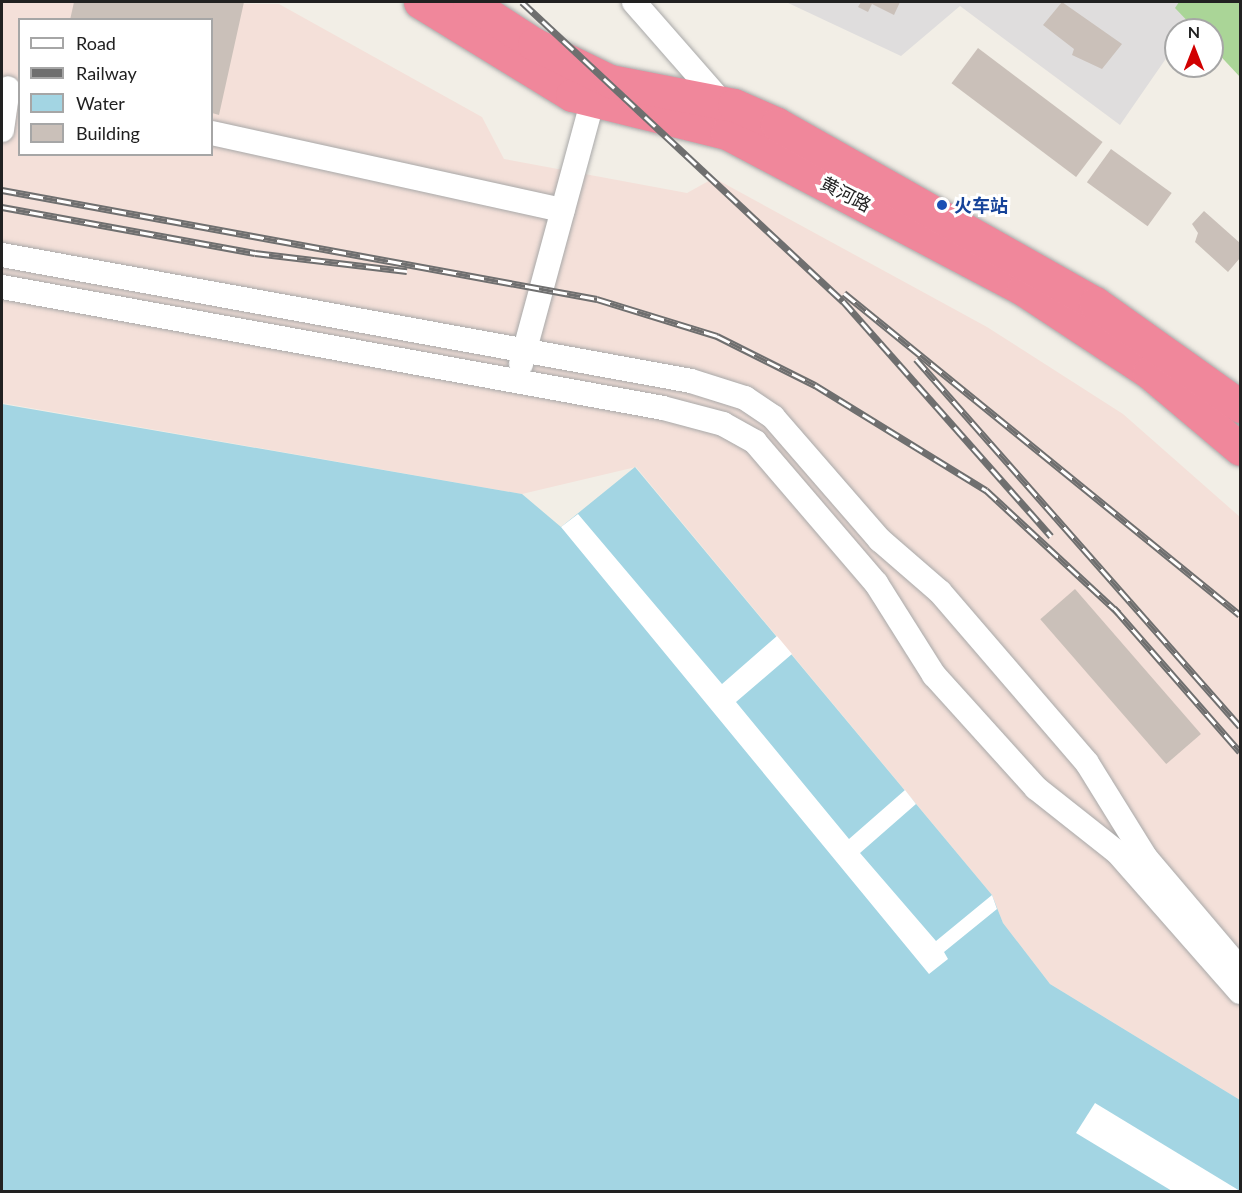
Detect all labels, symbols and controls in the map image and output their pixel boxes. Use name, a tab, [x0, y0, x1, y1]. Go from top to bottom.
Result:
legend	[18, 18, 213, 156]
north arrow	[1164, 18, 1224, 78]
text: N	[1188, 22, 1200, 41]
text: Road	[76, 32, 116, 54]
text: Railway	[76, 62, 137, 84]
text: Water	[76, 92, 125, 114]
text: Building	[76, 122, 140, 144]
street label: 黄河路	[817, 172, 875, 216]
place label: 火车站	[954, 194, 1008, 216]
marker: 火车站	[935, 198, 949, 212]

